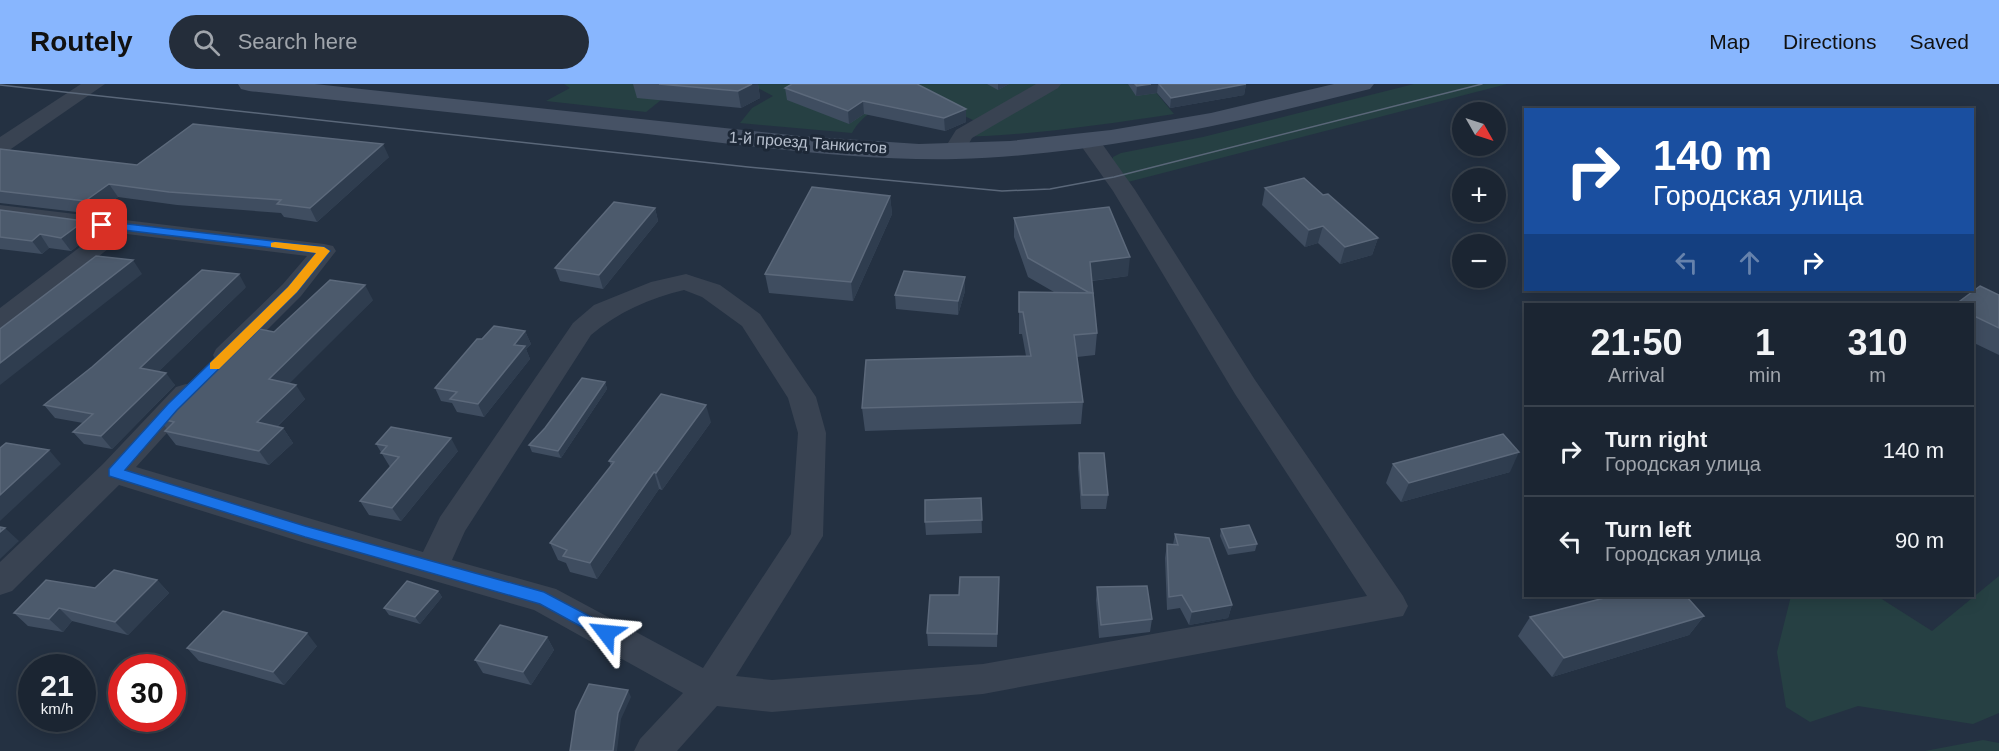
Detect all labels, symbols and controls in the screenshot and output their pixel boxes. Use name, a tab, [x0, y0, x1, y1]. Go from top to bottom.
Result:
search box	[169, 15, 589, 69]
text: Routely	[30, 26, 133, 57]
icon: search	[190, 26, 223, 59]
text: Search here	[238, 29, 358, 54]
text: Map	[1709, 30, 1750, 53]
text: Directions	[1783, 30, 1876, 53]
text: Saved	[1909, 30, 1969, 53]
north arrow	[1452, 102, 1506, 156]
map controls	[1452, 102, 1506, 288]
street label: 1-й проезд Танкистов	[728, 128, 888, 157]
icon: right	[1554, 132, 1632, 210]
text: 140 m	[1653, 132, 1772, 179]
button: +	[1452, 168, 1506, 222]
text: Городская улица	[1653, 181, 1863, 211]
pin	[76, 199, 127, 250]
icon: arrive	[85, 208, 118, 241]
button: −	[1452, 234, 1506, 288]
icon: left	[1670, 246, 1703, 279]
icon: ahead	[1733, 246, 1766, 279]
icon: right	[1796, 246, 1829, 279]
text: 21:50	[1590, 322, 1682, 363]
text: 1	[1755, 322, 1775, 363]
text: 310	[1847, 322, 1908, 363]
text: Arrival	[1608, 364, 1665, 386]
text: min	[1749, 364, 1781, 386]
text: m	[1869, 364, 1886, 386]
text: Turn right	[1605, 427, 1707, 452]
icon: right	[1554, 435, 1587, 468]
text: 140 m	[1883, 438, 1944, 463]
text: Городская улица	[1605, 453, 1761, 475]
text: Turn left	[1605, 517, 1691, 542]
icon: left	[1554, 525, 1587, 558]
text: 90 m	[1895, 528, 1944, 553]
text: Городская улица	[1605, 543, 1761, 565]
position arrow	[574, 601, 638, 665]
speed limit sign: 30	[108, 654, 186, 732]
text: 21	[40, 669, 74, 702]
text: km/h	[41, 700, 73, 717]

